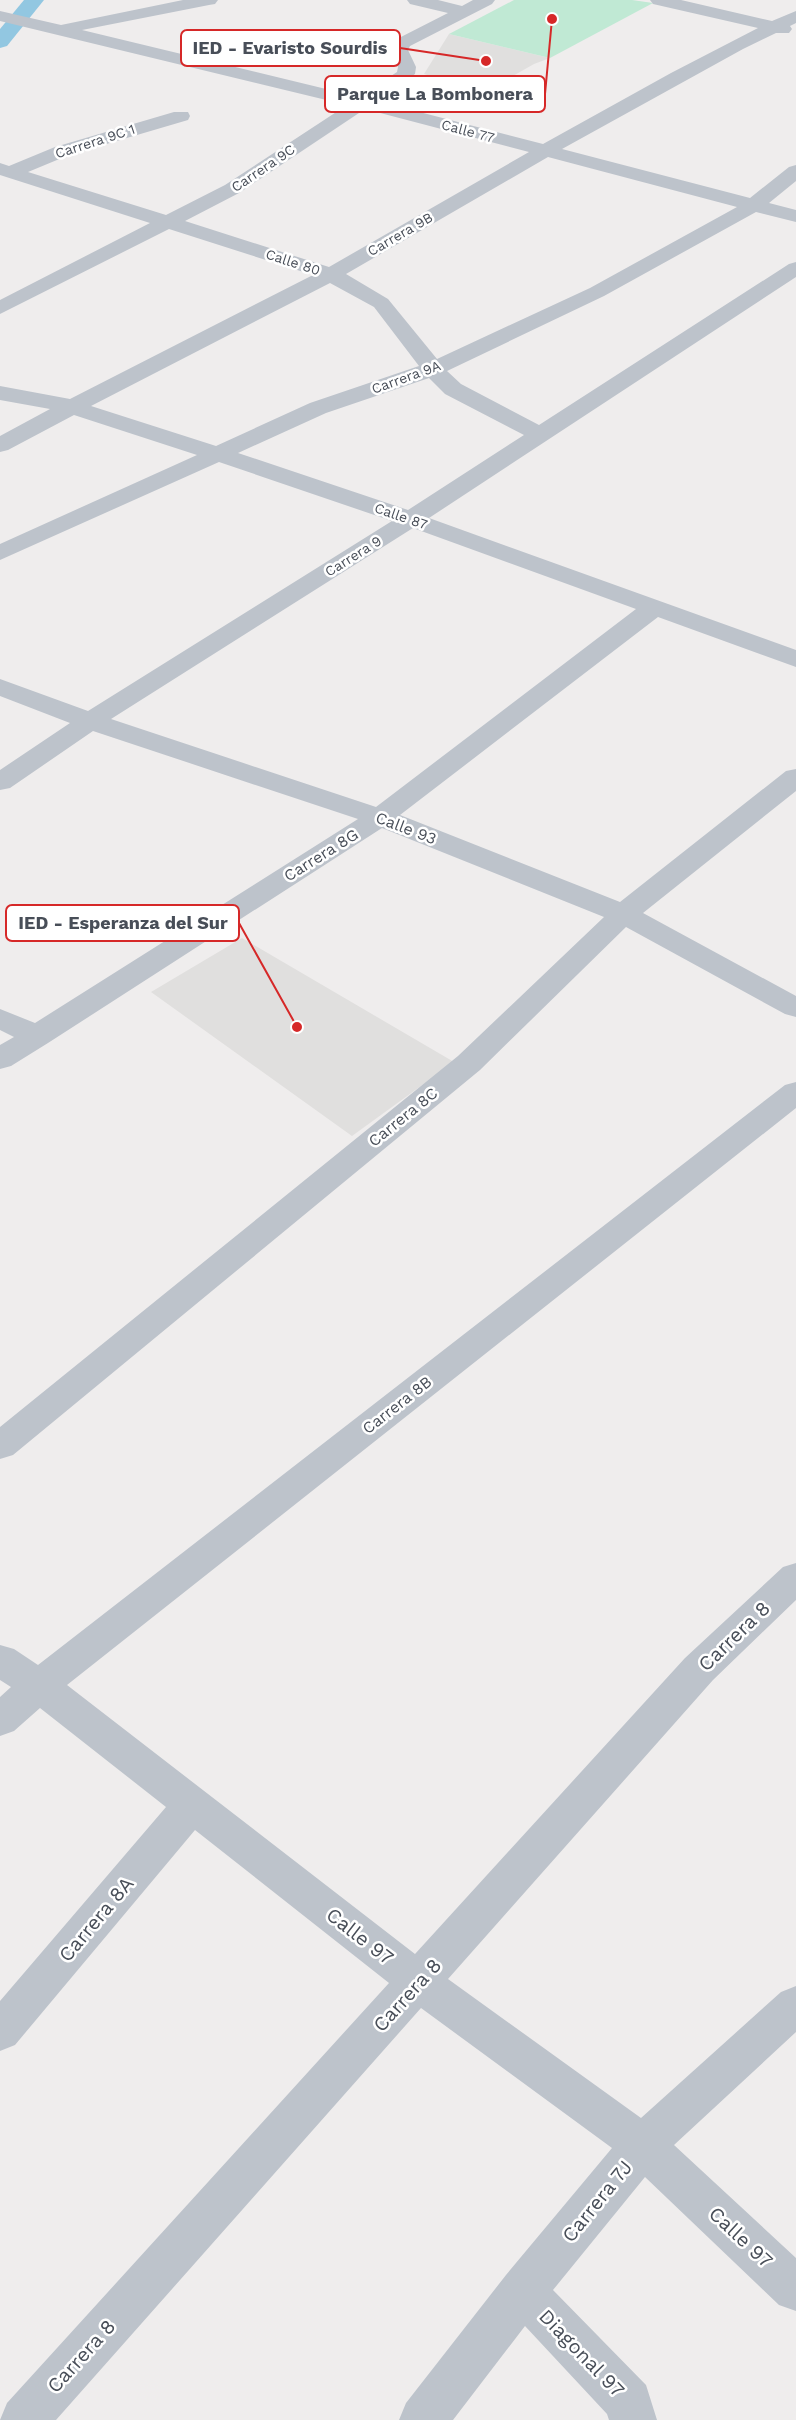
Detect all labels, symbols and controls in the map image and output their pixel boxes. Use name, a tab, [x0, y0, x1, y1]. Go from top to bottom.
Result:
callout: IED - Evaristo Sourdis	[181, 30, 400, 66]
text: IED - Evaristo Sourdis	[193, 37, 388, 58]
callout: Parque La Bombonera	[325, 76, 545, 112]
text: Parque La Bombonera	[337, 83, 534, 104]
street label: Calle 77	[440, 116, 496, 146]
street label: Carrera 9C 1	[53, 121, 137, 161]
street label: Carrera 9C	[228, 141, 298, 195]
street label: Carrera 9B	[365, 209, 435, 259]
street label: Calle 80	[264, 246, 322, 278]
street label: Carrera 9A	[369, 357, 443, 397]
street label: Calle 87	[372, 500, 430, 533]
street label: Carrera 9	[322, 532, 384, 580]
street label: Calle 93	[373, 808, 439, 848]
street label: Carrera 8G	[280, 825, 362, 885]
callout: IED - Esperanza del Sur	[6, 905, 239, 941]
text: IED - Esperanza del Sur	[18, 912, 228, 933]
street label: Carrera 8C	[365, 1083, 441, 1151]
street label: Carrera 8B	[359, 1372, 435, 1438]
street label: Carrera 8	[693, 1596, 775, 1676]
street label: Carrera 8A	[53, 1872, 139, 1966]
street label: Calle 97	[322, 1902, 398, 1970]
street label: Carrera 8	[368, 1953, 446, 2037]
street label: Carrera 7J	[557, 2155, 637, 2247]
street label: Calle 97	[704, 2201, 778, 2273]
street label: Diagonal 97	[534, 2304, 630, 2402]
street label: Carrera 8	[42, 2314, 120, 2398]

